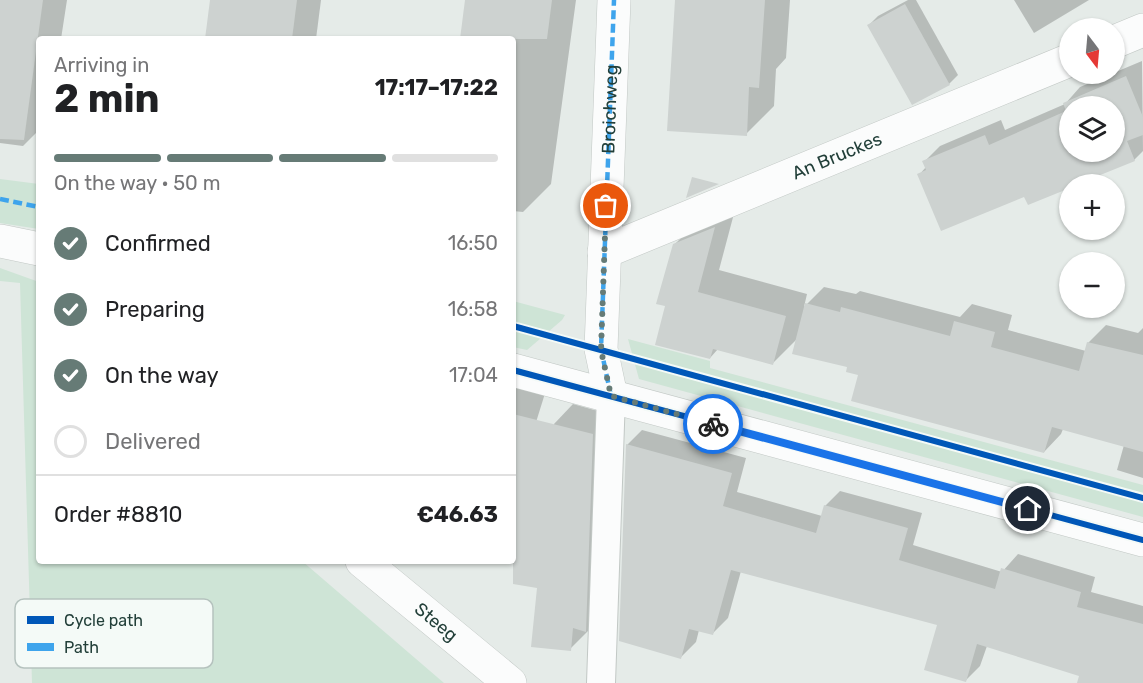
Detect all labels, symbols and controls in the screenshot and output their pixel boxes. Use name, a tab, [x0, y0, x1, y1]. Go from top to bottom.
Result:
north arrow	[1059, 18, 1125, 84]
map controls	[1059, 18, 1125, 318]
text: Arriving in	[54, 53, 149, 77]
street label: Broichweg	[597, 64, 623, 154]
text: 17:17–17:22	[375, 74, 498, 101]
text: 2 min	[54, 76, 160, 122]
button: layers	[1059, 96, 1125, 162]
street label: An Bruckes	[789, 128, 885, 184]
text: On the way · 50 m	[54, 171, 221, 195]
button: +	[1059, 174, 1125, 240]
pin	[580, 180, 631, 231]
icon: bag	[589, 189, 622, 222]
icon: check	[54, 227, 87, 260]
text: Confirmed	[105, 230, 211, 257]
text: 16:50	[448, 231, 498, 255]
button: −	[1059, 252, 1125, 318]
icon: check	[54, 293, 87, 326]
text: Preparing	[105, 296, 205, 323]
text: 16:58	[448, 297, 498, 321]
icon: check	[54, 359, 87, 392]
text: On the way	[105, 362, 219, 389]
text: 17:04	[449, 363, 498, 387]
courier	[683, 394, 743, 454]
icon: bike	[697, 408, 730, 441]
text: Delivered	[105, 428, 201, 455]
pin	[1002, 483, 1053, 534]
icon: home	[1011, 492, 1044, 525]
text: Order #8810	[54, 501, 182, 528]
text: €46.63	[416, 501, 498, 528]
street label: Steeg	[410, 598, 462, 646]
legend	[15, 599, 213, 668]
text: Cycle path	[64, 611, 143, 630]
text: Path	[64, 638, 99, 657]

